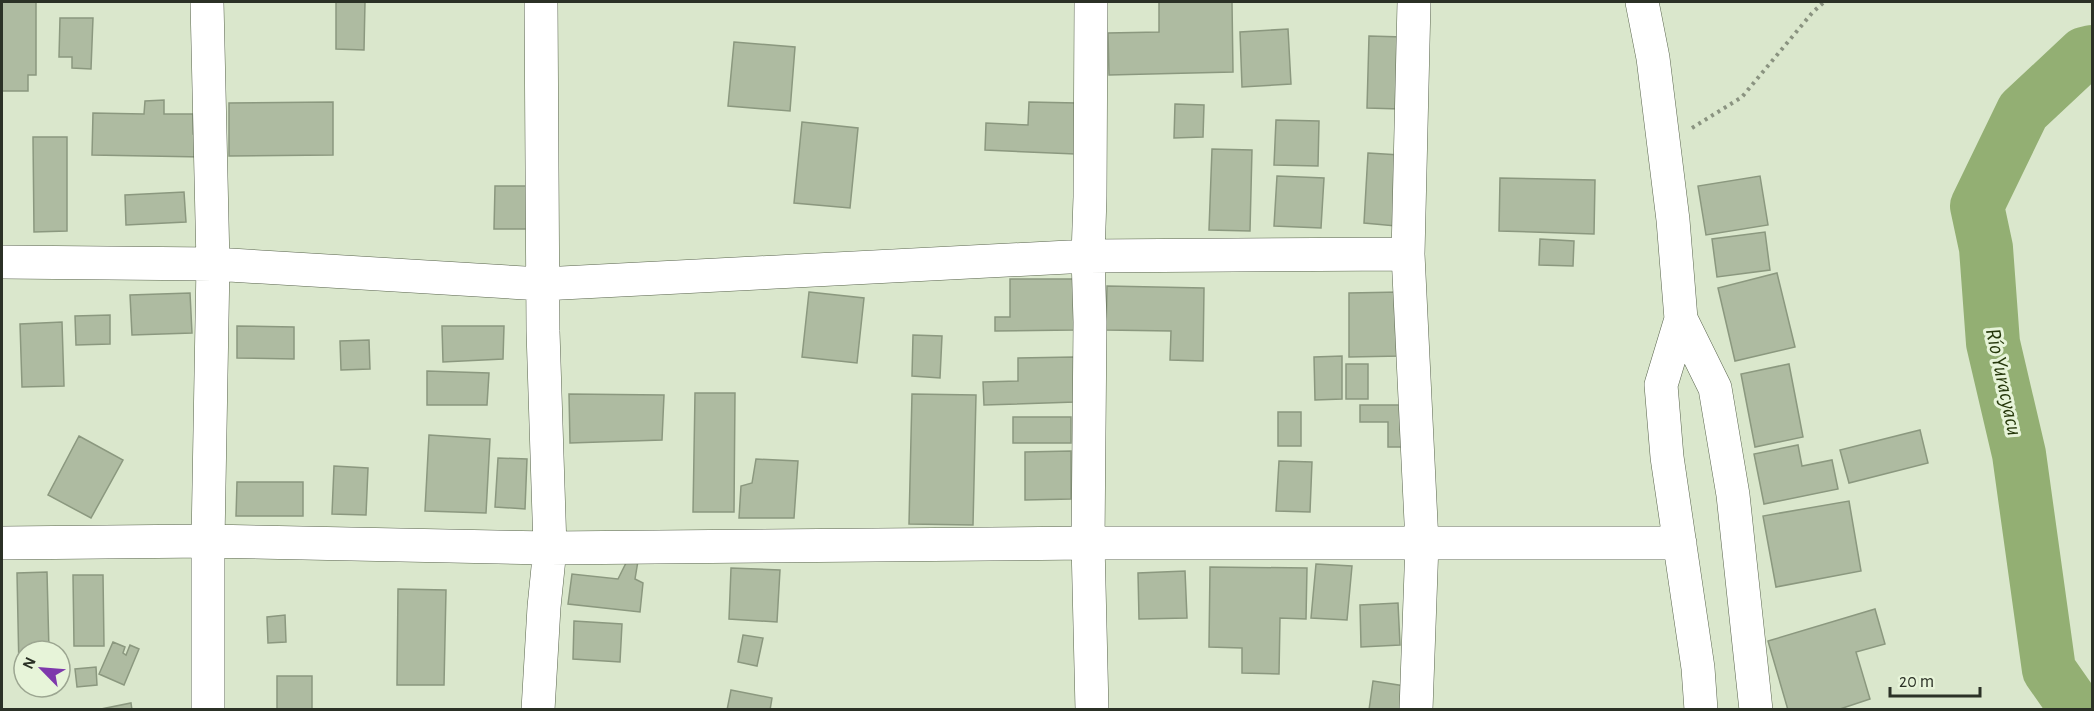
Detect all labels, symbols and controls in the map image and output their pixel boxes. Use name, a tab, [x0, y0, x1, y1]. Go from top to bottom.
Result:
water label: Río Yuracyacu	[1982, 326, 2026, 438]
north arrow	[12, 639, 72, 699]
text: N	[20, 655, 39, 672]
scale bar	[1890, 660, 1980, 698]
text: 20 m	[1899, 673, 1934, 691]

